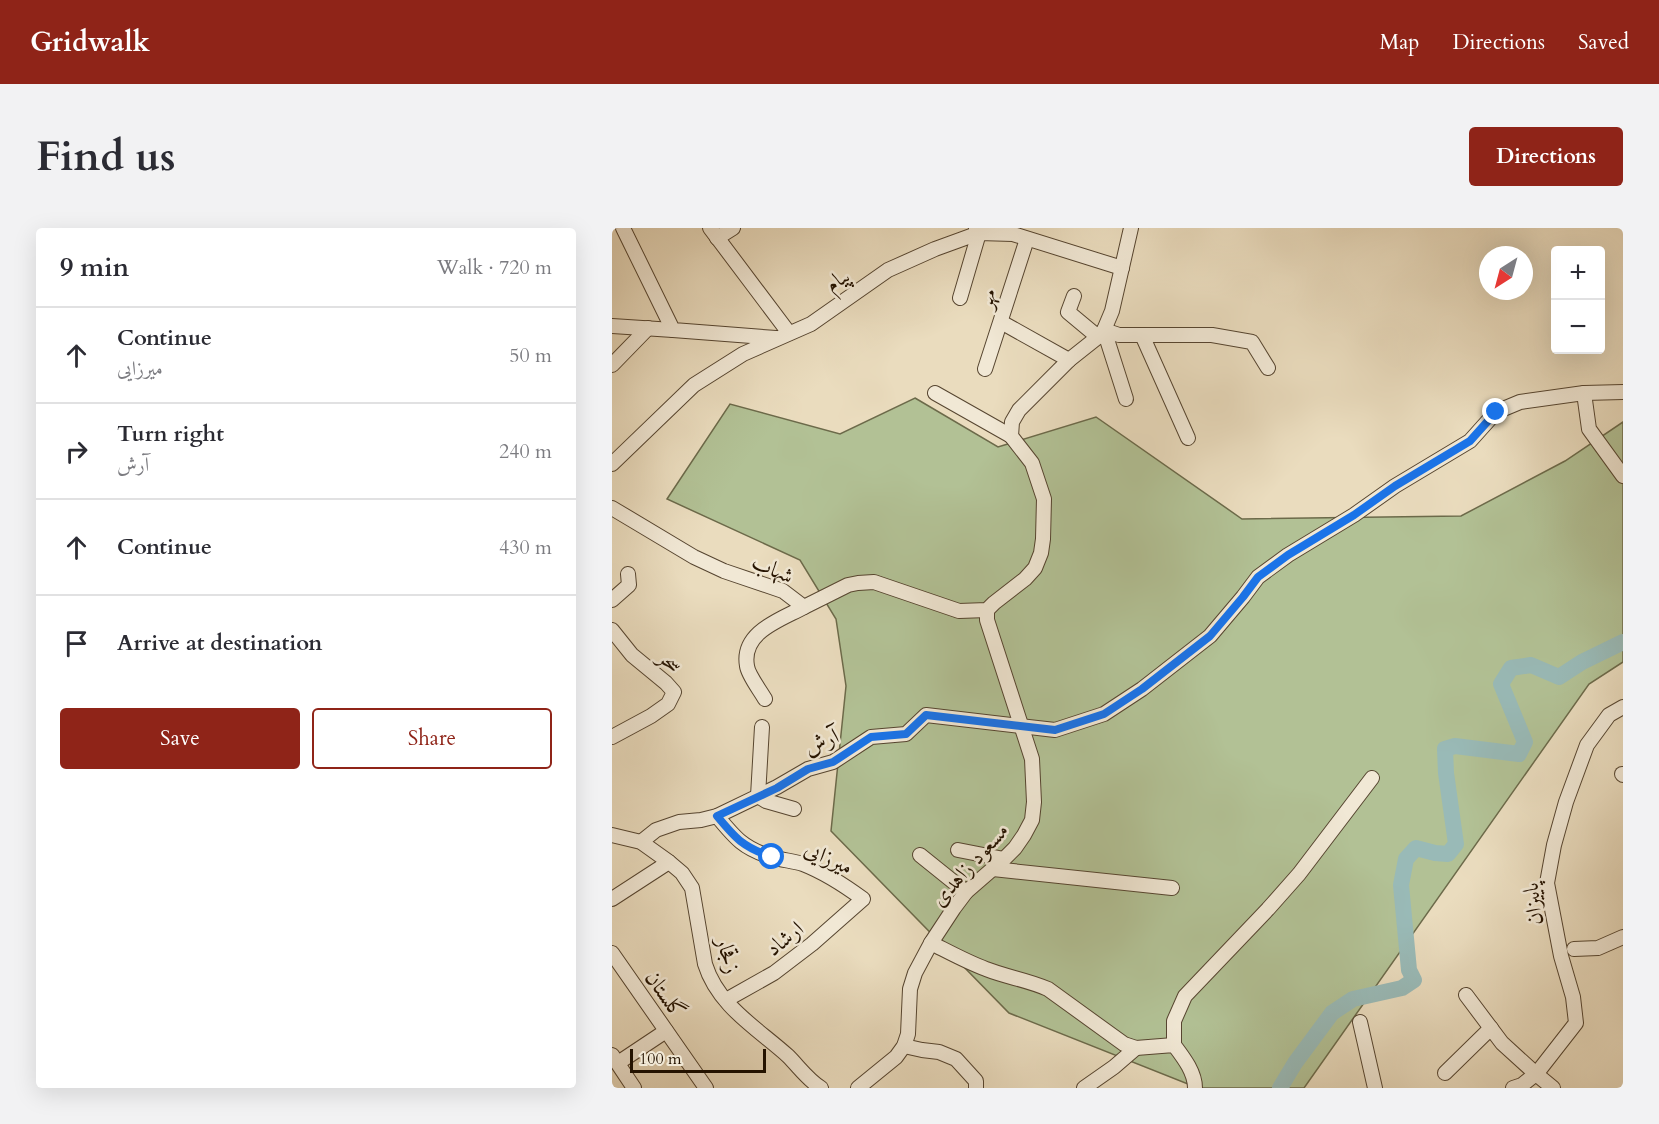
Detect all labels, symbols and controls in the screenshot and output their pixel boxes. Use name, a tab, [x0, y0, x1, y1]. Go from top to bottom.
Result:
text: Gridwalk	[30, 23, 150, 61]
text: Map	[1379, 28, 1419, 57]
text: Directions	[1452, 28, 1545, 57]
text: Saved	[1578, 28, 1629, 57]
button: Directions	[1469, 127, 1623, 186]
text: Find us	[36, 128, 176, 185]
north arrow	[1479, 246, 1533, 300]
map controls	[1551, 246, 1605, 354]
button: +	[1551, 246, 1605, 300]
text: 9 min	[60, 250, 129, 285]
text: Walk · 720 m	[437, 254, 552, 281]
street label: پیام	[819, 260, 859, 303]
street label: مهر	[969, 285, 1004, 314]
button: −	[1551, 300, 1605, 354]
text: Continue	[117, 323, 212, 353]
icon: ahead	[60, 339, 93, 372]
text: 50 m	[509, 342, 552, 369]
text: میرزایی	[117, 355, 163, 382]
route end	[1482, 398, 1508, 424]
text: Turn right	[117, 419, 224, 449]
icon: right	[60, 435, 93, 468]
text: 240 m	[499, 438, 552, 465]
text: آرش	[117, 451, 149, 478]
icon: ahead	[60, 531, 93, 564]
text: Continue	[117, 532, 212, 562]
text: 430 m	[499, 534, 552, 561]
street label: شهاب	[747, 547, 798, 591]
icon: arrive	[60, 627, 93, 660]
text: Arrive at destination	[117, 628, 322, 658]
street label: سحر	[650, 642, 689, 681]
button: Save	[60, 708, 300, 769]
button: Share	[312, 708, 552, 769]
street label: آرش	[799, 720, 846, 763]
street label: مسعود زاهدی	[924, 816, 1015, 913]
street label: میرزایی	[799, 834, 858, 882]
route start	[758, 843, 784, 869]
street label: پاییزان	[1515, 879, 1551, 927]
street label: ارشاد	[759, 914, 810, 963]
street label: زقجار	[708, 931, 748, 977]
street label: گلستان	[638, 964, 693, 1025]
scale bar	[630, 1046, 766, 1074]
text: 100 m	[639, 1048, 681, 1070]

